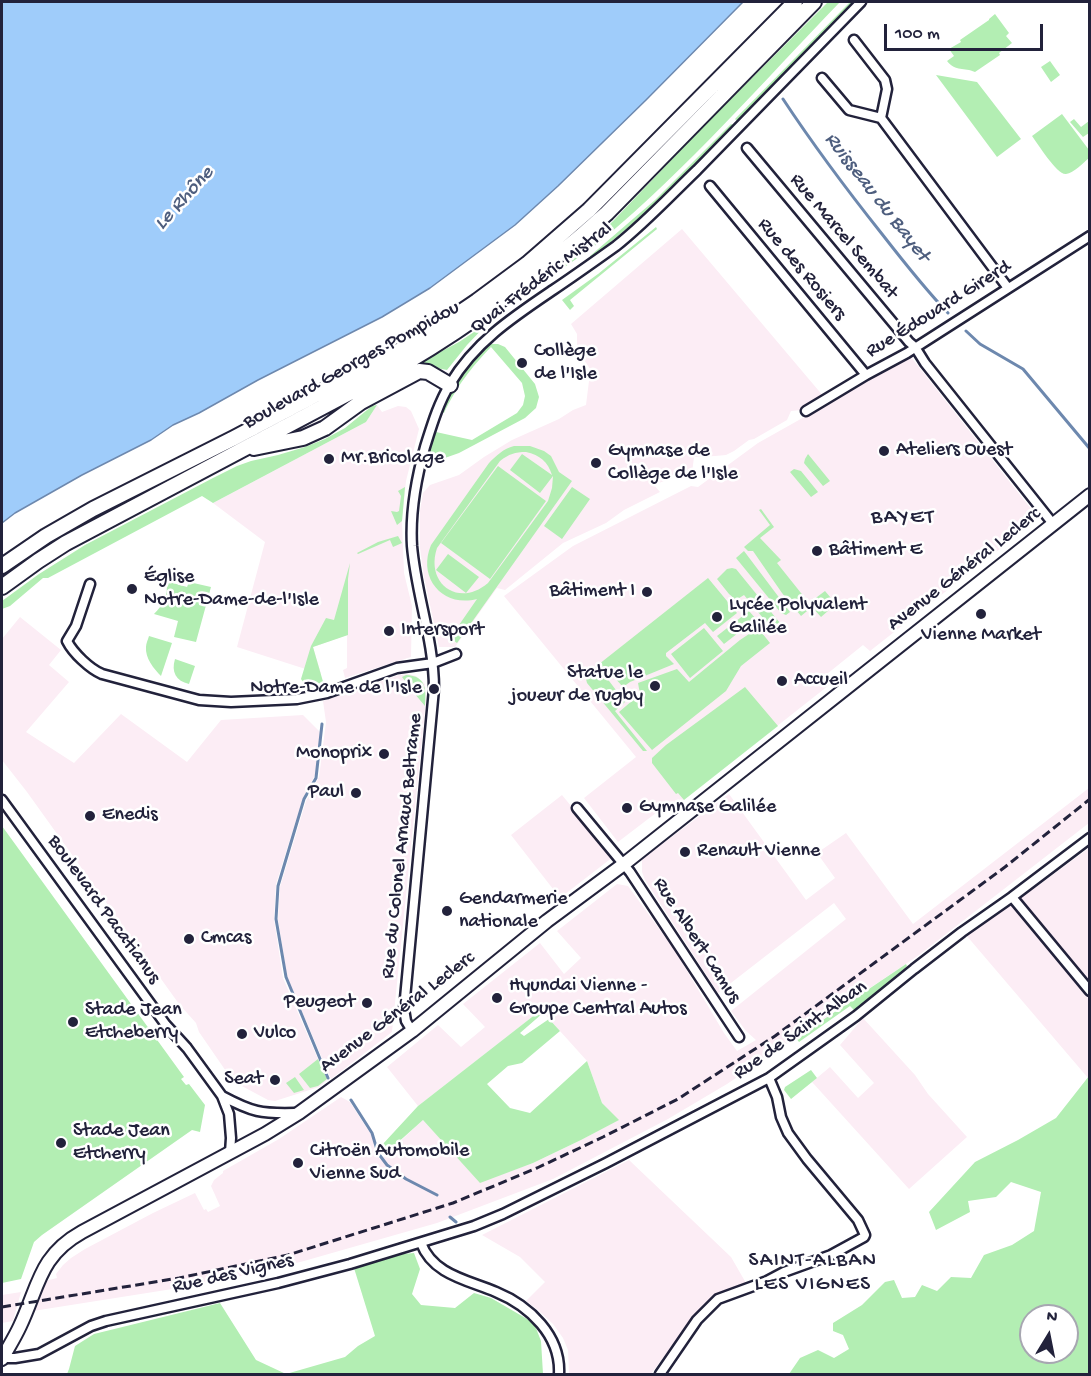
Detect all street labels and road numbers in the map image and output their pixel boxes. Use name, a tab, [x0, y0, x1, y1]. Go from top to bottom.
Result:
street label: Rue Marcel Sembat	[783, 169, 903, 305]
street label: Rue des Rosiers	[751, 214, 851, 326]
street label: Quai Frédéric Mistral	[466, 218, 618, 340]
street label: Rue Édouard Girerd	[862, 256, 1016, 364]
street label: Boulevard Georges Pompidou	[240, 296, 464, 436]
street label: Avenue Général Leclerc	[884, 503, 1046, 637]
street label: Rue du Colonel Arnaud Beltrame	[377, 712, 429, 980]
street label: Boulevard Pacatianus	[41, 831, 165, 989]
street label: Rue Albert Camus	[646, 874, 746, 1008]
street label: Avenue Général Leclerc	[316, 947, 480, 1079]
street label: Rue de Saint-Alban	[730, 976, 872, 1086]
street label: Rue des Vignes	[170, 1249, 296, 1301]

